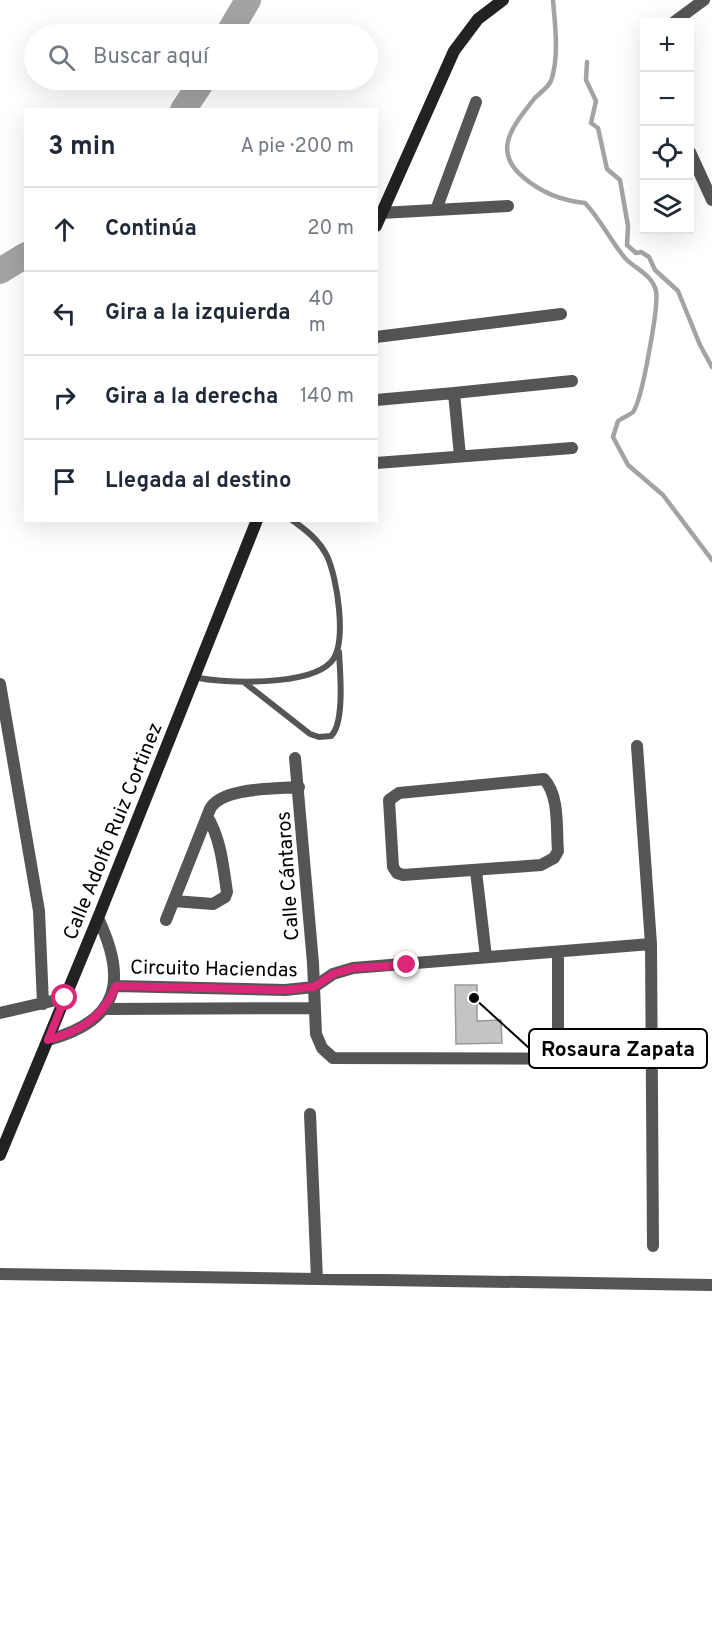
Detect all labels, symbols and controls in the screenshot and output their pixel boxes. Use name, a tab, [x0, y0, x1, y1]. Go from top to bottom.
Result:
map controls	[640, 18, 694, 234]
button: +	[640, 18, 694, 72]
search box	[24, 24, 378, 90]
icon: search	[45, 41, 78, 74]
text: Buscar aquí	[93, 44, 209, 71]
button: −	[640, 72, 694, 126]
button: locate	[640, 126, 694, 180]
text: 3 min	[48, 131, 116, 164]
text: A pie · 200 m	[241, 134, 354, 160]
button: layers	[640, 180, 694, 234]
icon: ahead	[48, 213, 81, 246]
text: Continúa	[105, 216, 197, 243]
text: 20 m	[307, 216, 354, 242]
text: 40 m	[309, 287, 334, 339]
icon: left	[48, 297, 81, 330]
text: Gira a la izquierda	[105, 300, 291, 327]
icon: right	[48, 381, 81, 414]
text: Gira a la derecha	[105, 384, 278, 411]
text: 140 m	[300, 384, 354, 410]
icon: arrive	[48, 465, 81, 498]
text: Llegada al destino	[105, 468, 291, 495]
street label: Calle Adolfo Ruiz Cortinez	[58, 719, 169, 944]
street label: Calle Cántaros	[272, 810, 306, 941]
route end	[393, 951, 419, 977]
street label: Circuito Haciendas	[130, 956, 298, 984]
route start	[51, 984, 77, 1010]
callout: Rosaura Zapata	[529, 1029, 707, 1068]
text: Rosaura Zapata	[541, 1037, 695, 1064]

